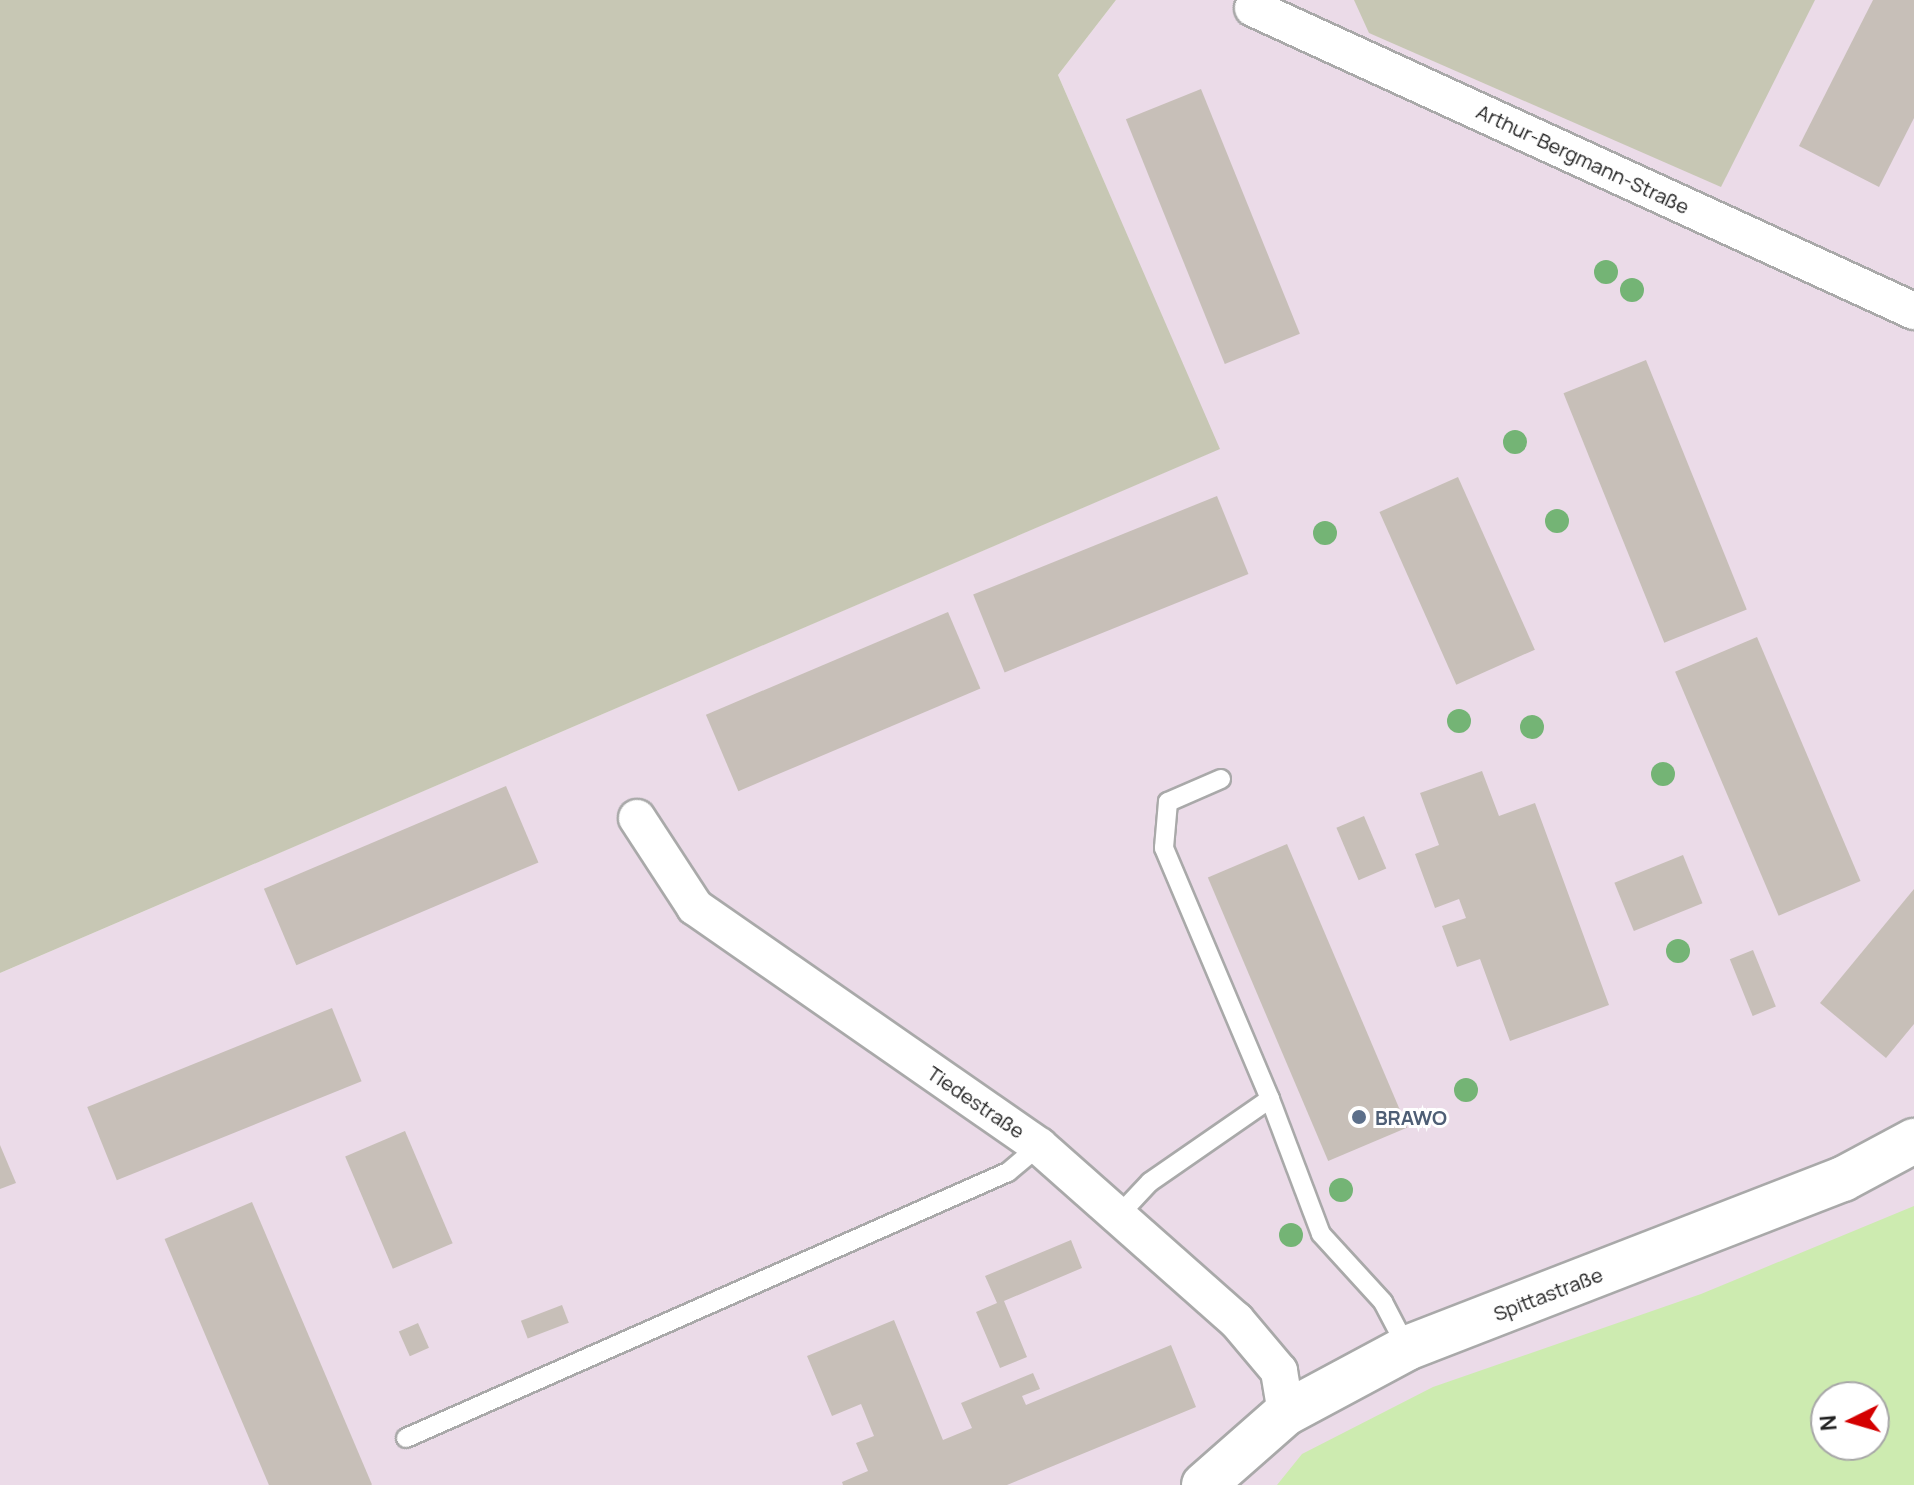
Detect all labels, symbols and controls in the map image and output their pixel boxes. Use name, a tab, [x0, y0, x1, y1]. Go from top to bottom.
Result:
street label: Arthur-Bergmann-Straße	[1473, 99, 1693, 219]
street label: Tiedestraße	[923, 1061, 1029, 1143]
place label: BRAWO	[1375, 1105, 1447, 1129]
marker: BRAWO	[1350, 1108, 1368, 1126]
street label: Spittastraße	[1490, 1262, 1606, 1326]
north arrow	[1810, 1381, 1890, 1461]
text: N	[1812, 1414, 1844, 1432]

